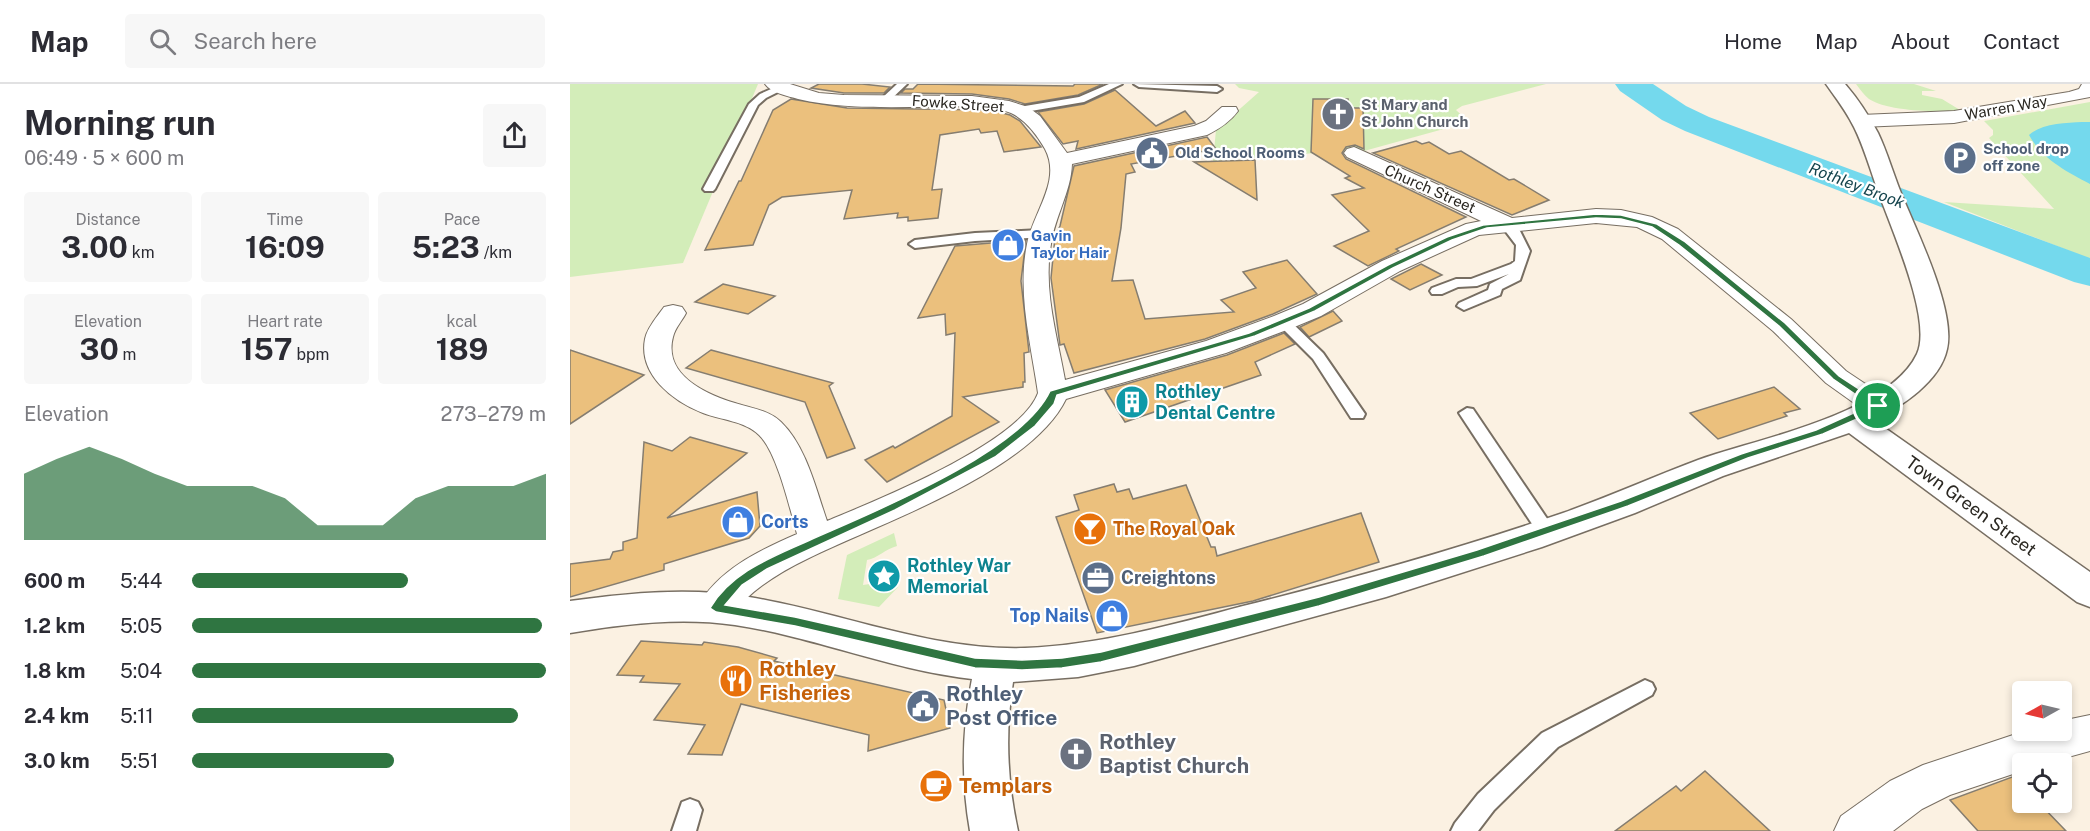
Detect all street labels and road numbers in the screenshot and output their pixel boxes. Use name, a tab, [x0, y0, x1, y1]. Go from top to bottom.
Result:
street label: Fowke Street	[911, 92, 1005, 115]
street label: Warren Way	[1963, 92, 2049, 123]
street label: Church Street	[1382, 161, 1478, 216]
street label: Town Green Street	[1902, 451, 2041, 560]

